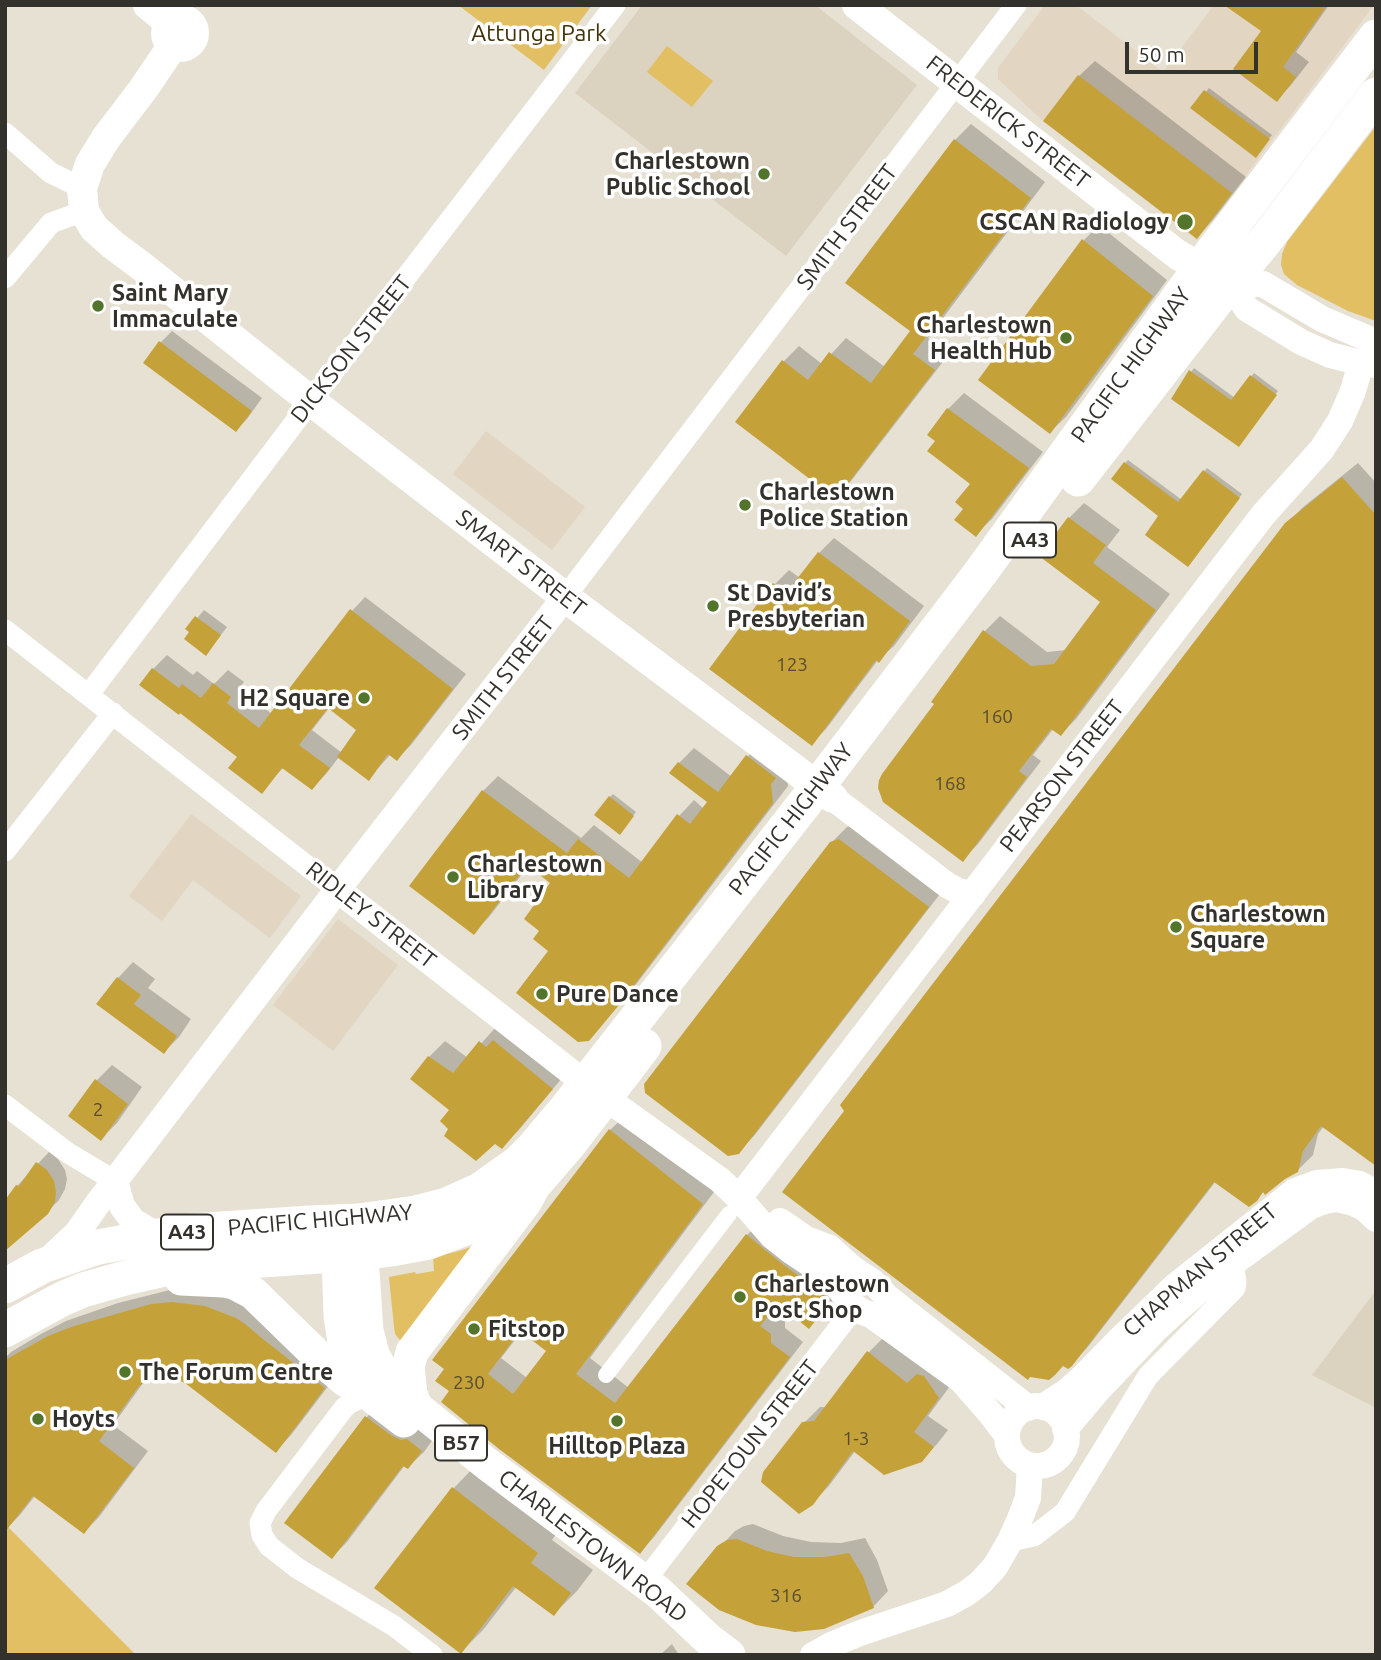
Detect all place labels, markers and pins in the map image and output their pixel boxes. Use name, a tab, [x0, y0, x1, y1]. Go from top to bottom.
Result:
place label: Charlestown Public School	[606, 147, 750, 201]
marker: Charlestown Public School	[756, 166, 772, 182]
place label: CSCAN Radiology	[979, 208, 1169, 236]
marker: CSCAN Radiology	[1175, 212, 1195, 232]
place label: Saint Mary Immaculate	[112, 279, 238, 333]
marker: Saint Mary Immaculate	[90, 298, 106, 314]
place label: Charlestown Health Hub	[916, 311, 1052, 365]
marker: Charlestown Health Hub	[1058, 330, 1074, 346]
place label: Charlestown Police Station	[759, 478, 909, 532]
marker: Charlestown Police Station	[737, 497, 753, 513]
place label: St David’s Presbyterian	[727, 579, 865, 633]
marker: St David’s Presbyterian	[705, 598, 721, 614]
place label: H2 Square	[240, 684, 350, 712]
marker: H2 Square	[356, 690, 372, 706]
place label: Charlestown Library	[467, 850, 603, 904]
marker: Charlestown Library	[445, 869, 461, 885]
place label: Charlestown Square	[1190, 900, 1326, 954]
marker: Charlestown Square	[1168, 919, 1184, 935]
place label: Pure Dance	[556, 980, 679, 1008]
marker: Pure Dance	[534, 986, 550, 1002]
place label: Charlestown Post Shop	[754, 1270, 890, 1324]
marker: Charlestown Post Shop	[732, 1289, 748, 1305]
place label: Fitstop	[488, 1315, 565, 1343]
marker: Fitstop	[466, 1321, 482, 1337]
place label: The Forum Centre	[139, 1358, 333, 1386]
marker: The Forum Centre	[117, 1364, 133, 1380]
place label: Hoyts	[52, 1405, 115, 1433]
marker: Hoyts	[30, 1411, 46, 1427]
marker: Hilltop Plaza	[609, 1413, 625, 1429]
place label: Hilltop Plaza	[548, 1432, 686, 1460]

